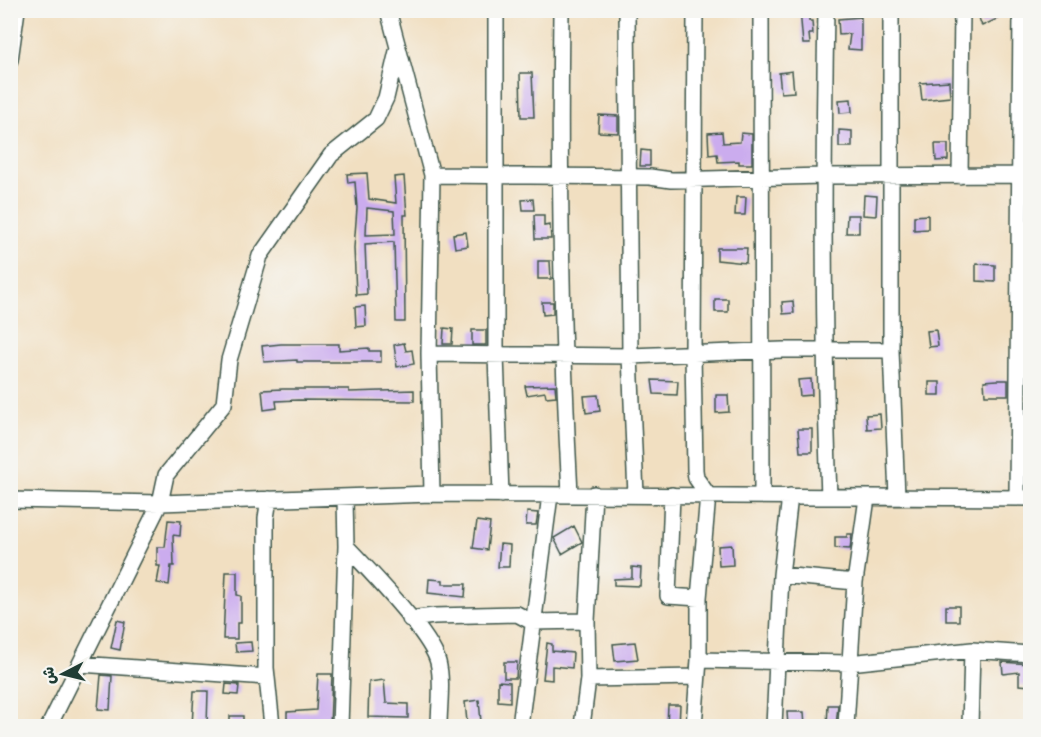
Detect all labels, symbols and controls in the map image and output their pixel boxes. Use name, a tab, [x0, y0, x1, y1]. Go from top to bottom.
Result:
north arrow	[33, 644, 93, 704]
text: ش	[41, 666, 62, 685]

